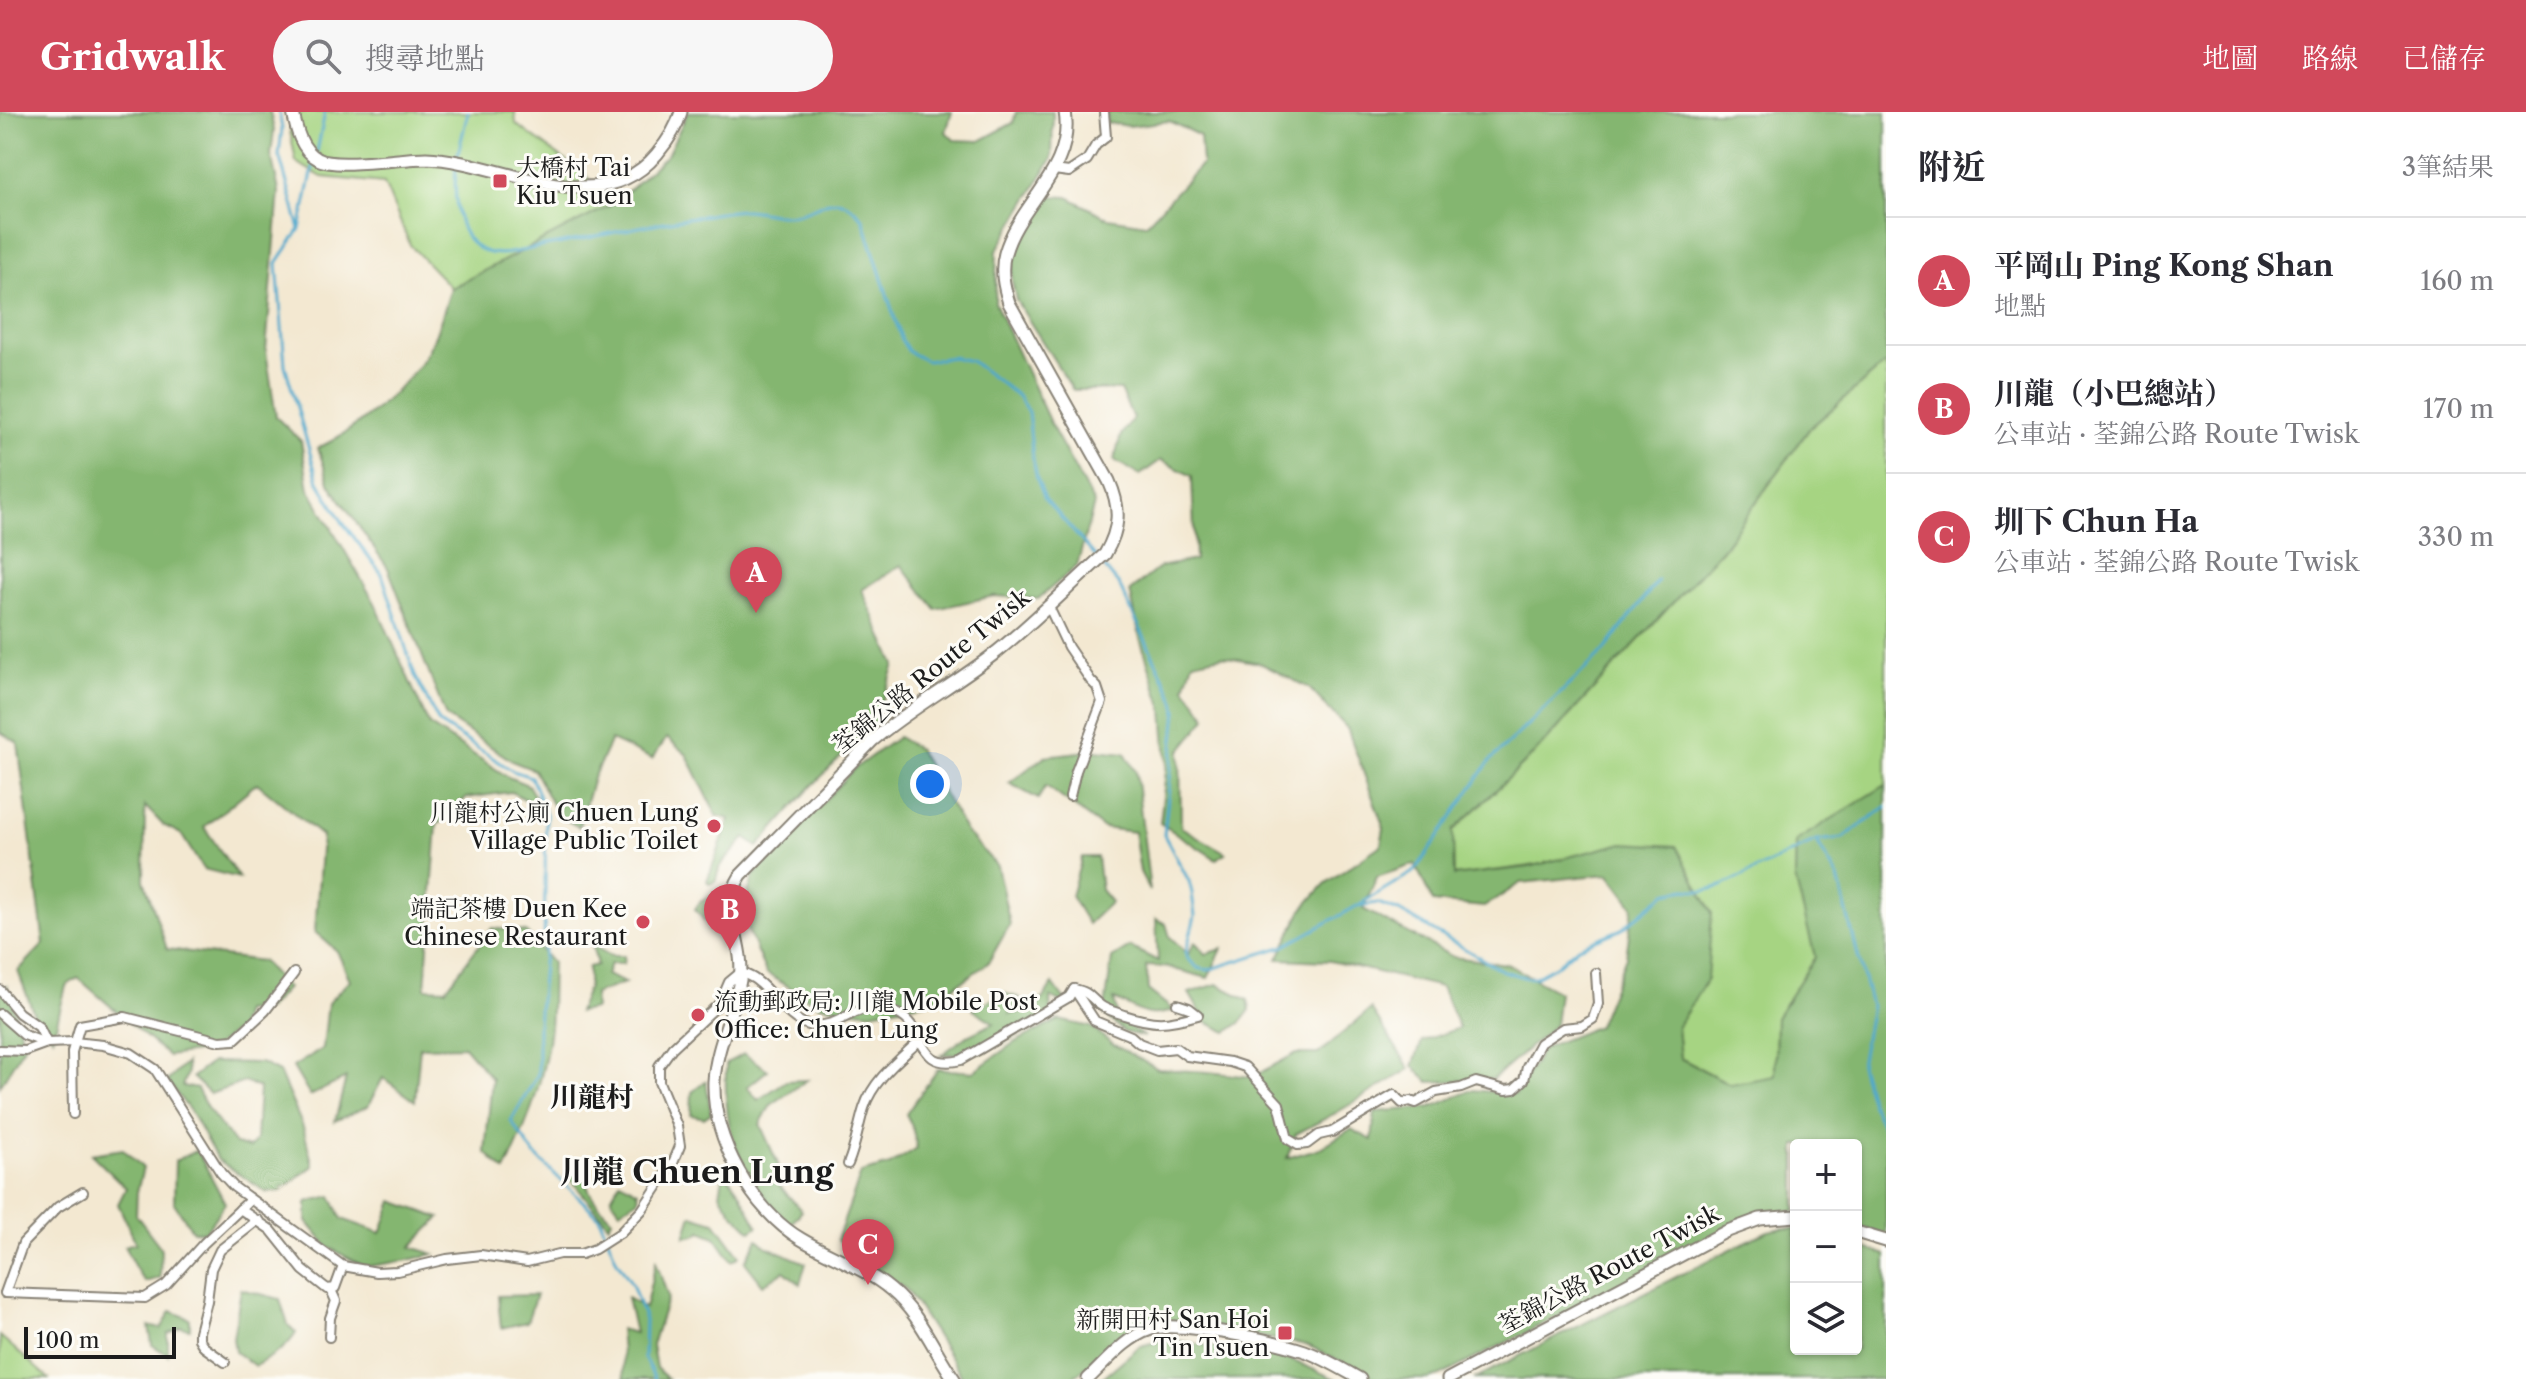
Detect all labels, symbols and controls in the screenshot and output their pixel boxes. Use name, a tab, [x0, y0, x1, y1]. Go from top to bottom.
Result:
search box	[273, 20, 833, 92]
text: Gridwalk	[40, 33, 225, 80]
icon: search	[301, 34, 345, 78]
text: 搜尋地點	[365, 40, 485, 77]
text: 地圖	[2202, 41, 2258, 75]
text: 路線	[2302, 41, 2358, 75]
text: 已儲存	[2402, 41, 2486, 75]
text: 附近	[1918, 146, 1986, 188]
text: 3筆結果	[2402, 151, 2494, 183]
place label: 大橋村 Tai Kiu Tsuen	[516, 153, 632, 210]
marker: 大橋村 Tai Kiu Tsuen	[491, 172, 509, 190]
text: 平岡山 Ping Kong Shan	[1994, 247, 2334, 284]
text: A	[1934, 265, 1954, 297]
text: 160 m	[2420, 265, 2494, 297]
text: 地點	[1994, 290, 2046, 322]
text: 川龍（小巴總站）	[1994, 375, 2234, 412]
text: B	[1934, 393, 1954, 425]
text: 170 m	[2423, 393, 2494, 425]
text: 公車站 · 荃錦公路 Route Twisk	[1994, 418, 2359, 450]
text: 圳下 Chun Ha	[1994, 503, 2199, 540]
text: C	[1934, 521, 1954, 553]
text: 330 m	[2418, 521, 2494, 553]
text: 公車站 · 荃錦公路 Route Twisk	[1994, 546, 2359, 578]
pin: A	[730, 547, 782, 613]
street label: 荃錦公路 Route Twisk	[826, 582, 1036, 760]
your location	[910, 764, 950, 804]
place label: 川龍村公廁 Chuen Lung Village Public Toilet	[430, 798, 699, 855]
marker: 川龍村公廁 Chuen Lung Village Public Toilet	[705, 817, 723, 835]
pin: B	[704, 884, 756, 950]
place label: 端記茶樓 Duen Kee Chinese Restaurant	[404, 894, 628, 951]
marker: 端記茶樓 Duen Kee Chinese Restaurant	[634, 913, 652, 931]
place label: 流動郵政局: 川龍 Mobile Post Office: Chuen Lung	[714, 987, 1038, 1044]
marker: 流動郵政局: 川龍 Mobile Post Office: Chuen Lung	[689, 1006, 707, 1024]
district label: 川龍村	[550, 1080, 634, 1114]
map controls	[1790, 1139, 1862, 1355]
button: +	[1790, 1139, 1862, 1211]
district label: 川龍 Chuen Lung	[560, 1152, 834, 1191]
street label: 荃錦公路 Route Twisk	[1494, 1198, 1725, 1339]
button: −	[1790, 1211, 1862, 1283]
pin: C	[842, 1219, 894, 1285]
button: layers	[1790, 1283, 1862, 1355]
place label: 新開田村 San Hoi Tin Tsuen	[1076, 1305, 1269, 1362]
scale bar	[24, 1323, 176, 1359]
marker: 新開田村 San Hoi Tin Tsuen	[1276, 1324, 1294, 1342]
text: 100 m	[36, 1327, 99, 1354]

